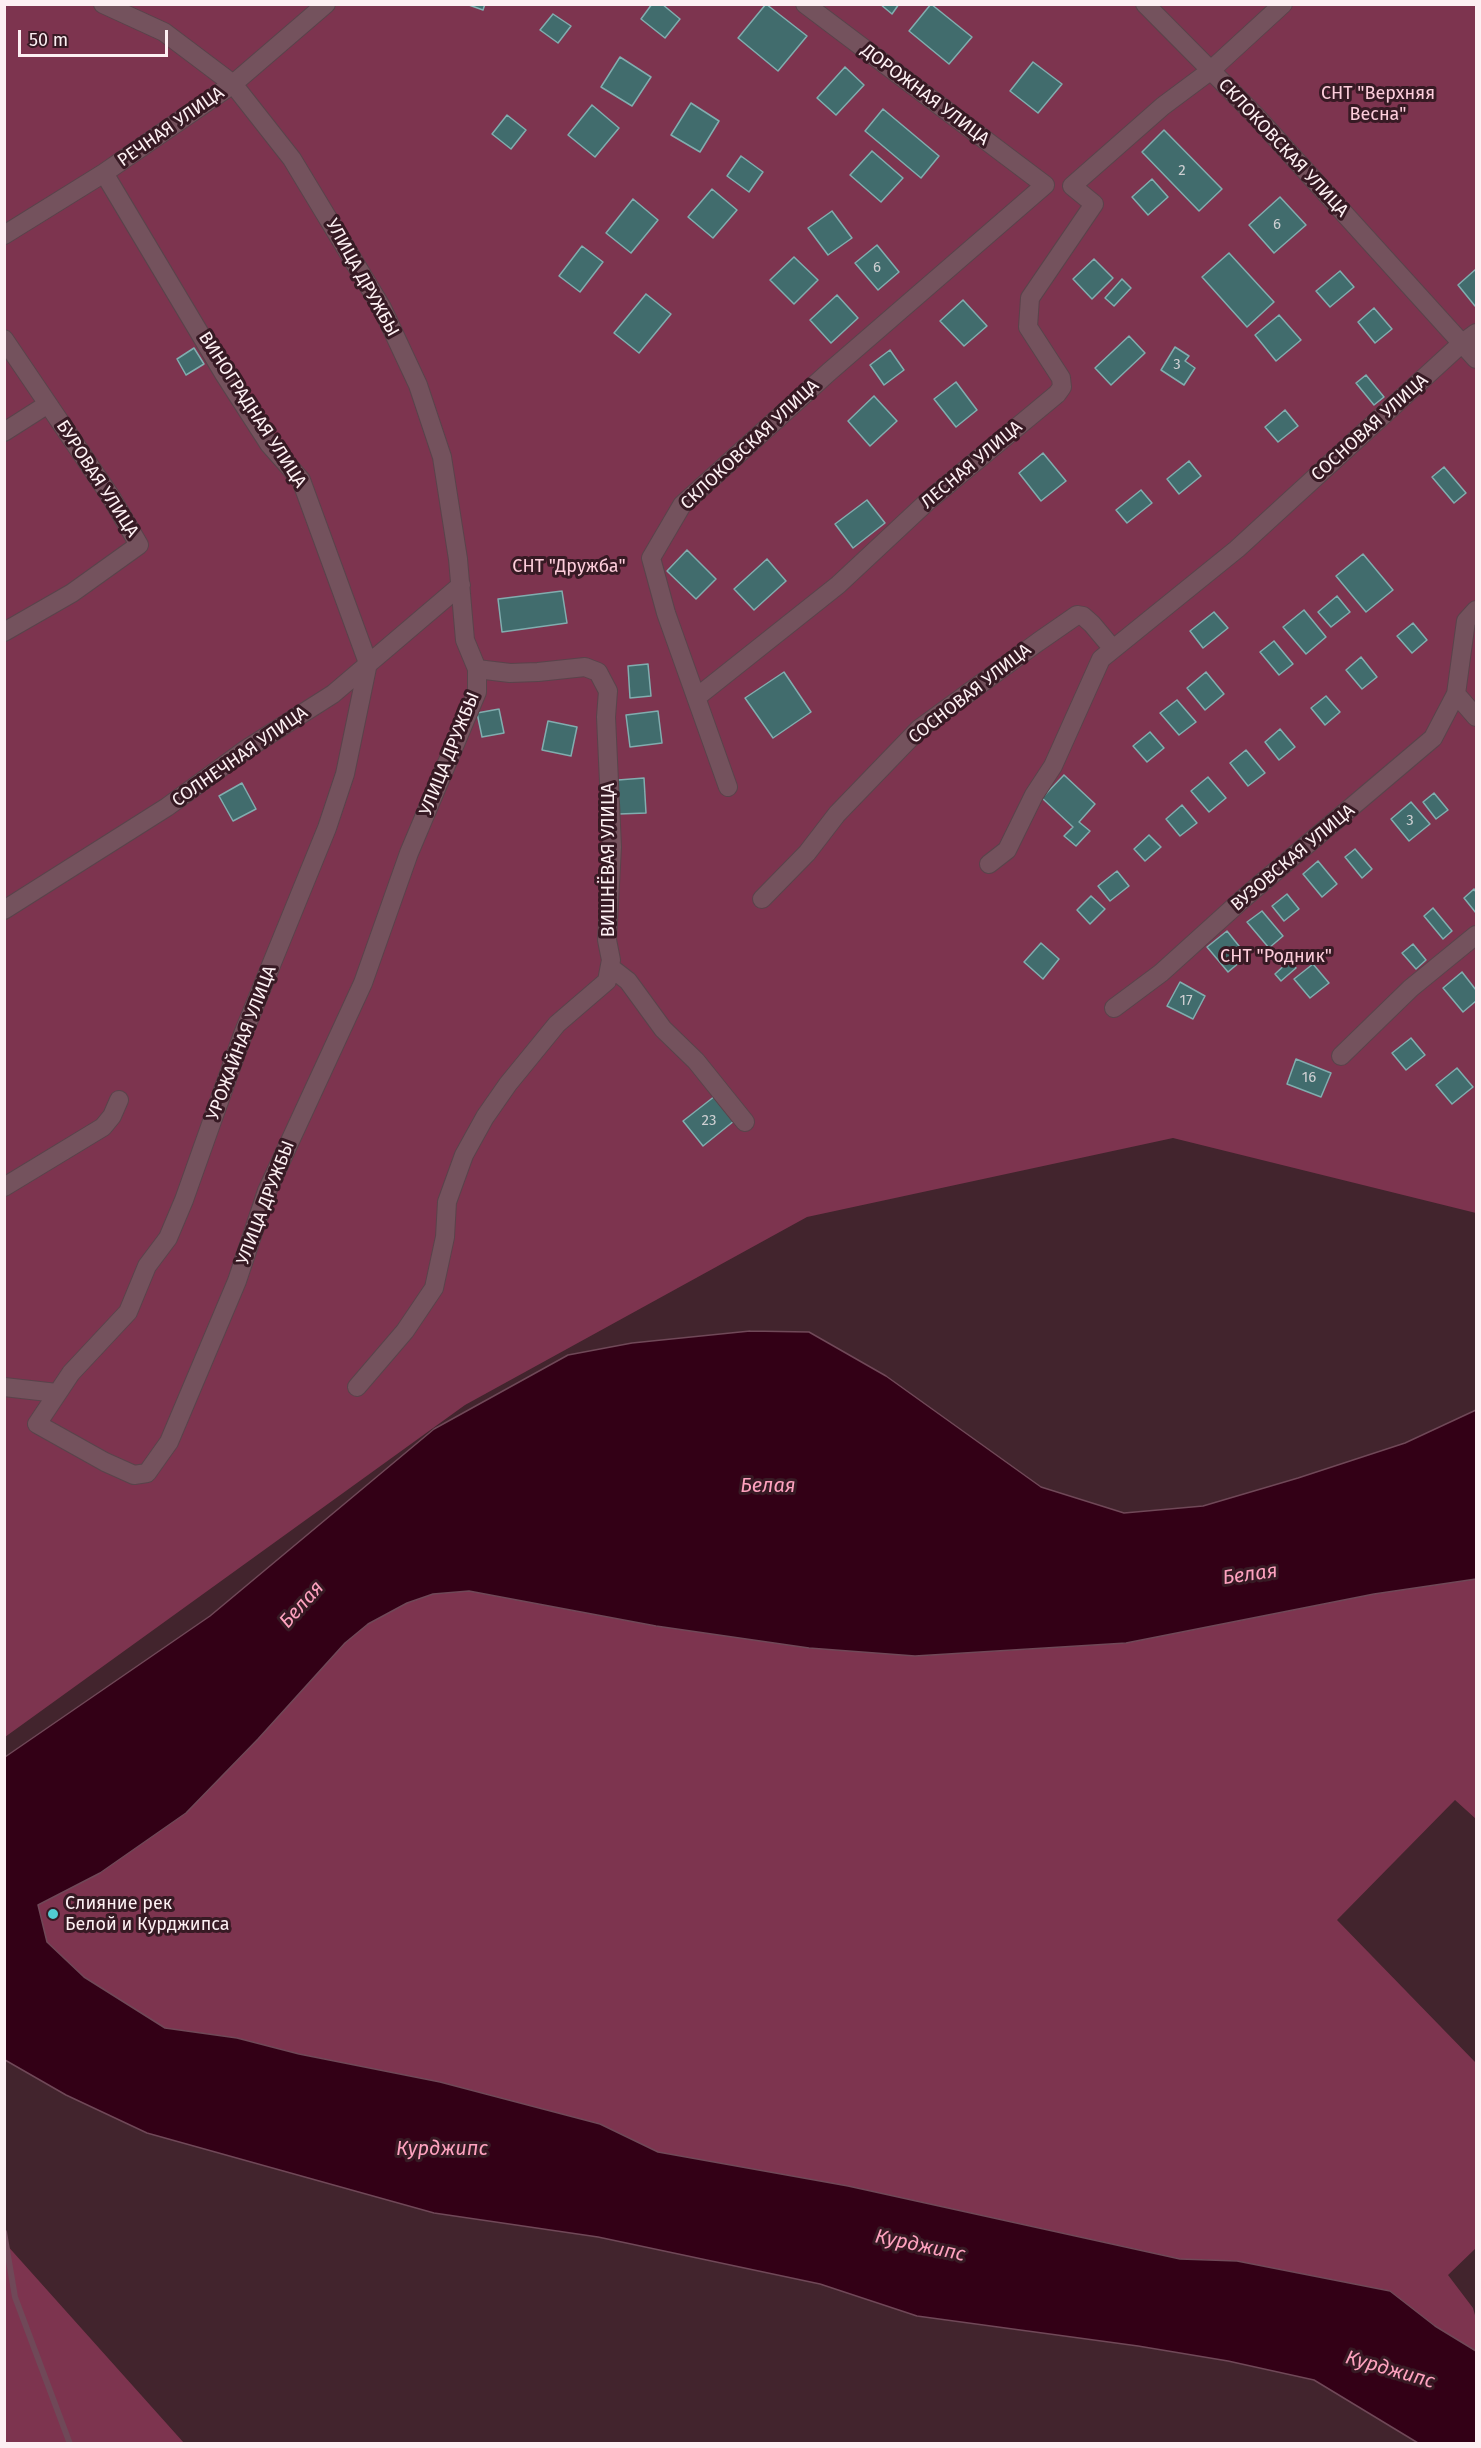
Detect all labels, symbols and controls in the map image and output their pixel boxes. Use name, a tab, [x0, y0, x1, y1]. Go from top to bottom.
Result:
scale bar	[21, 18, 171, 56]
text: 50 m	[29, 29, 68, 51]
street label: ДОРОЖНАЯ УЛИЦА	[857, 40, 993, 150]
street label: СКЛОКОВСКАЯ УЛИЦА	[1213, 74, 1353, 222]
street label: РЕЧНАЯ УЛИЦА	[114, 82, 228, 172]
park label: СНТ "Верхняя Весна"	[1321, 83, 1435, 125]
house number: 2	[1178, 162, 1186, 180]
street label: УЛИЦА ДРУЖБЫ	[321, 215, 403, 341]
house number: 6	[1273, 216, 1281, 234]
house number: 6	[873, 259, 881, 277]
street label: ВИНОГРАДНАЯ УЛИЦА	[193, 328, 311, 492]
house number: 3	[1173, 356, 1181, 374]
street label: СОСНОВАЯ УЛИЦА	[1307, 370, 1433, 486]
street label: СКЛОКОВСКАЯ УЛИЦА	[676, 375, 824, 515]
street label: БУРОВАЯ УЛИЦА	[51, 416, 143, 542]
street label: ЛЕСНАЯ УЛИЦА	[917, 416, 1027, 514]
park label: СНТ "Дружба"	[512, 556, 626, 578]
street label: СОСНОВАЯ УЛИЦА	[904, 639, 1036, 749]
street label: УЛИЦА ДРУЖБЫ	[415, 689, 485, 819]
street label: СОЛНЕЧНАЯ УЛИЦА	[168, 702, 312, 812]
street label: ВИШНЁВАЯ УЛИЦА	[598, 783, 620, 937]
street label: ВУЗОВСКАЯ УЛИЦА	[1227, 800, 1359, 916]
house number: 3	[1406, 812, 1414, 830]
park label: СНТ "Родник"	[1220, 946, 1332, 968]
street label: УРОЖАЙНАЯ УЛИЦА	[203, 963, 281, 1123]
house number: 17	[1179, 992, 1193, 1010]
house number: 16	[1302, 1069, 1316, 1087]
house number: 23	[702, 1112, 716, 1130]
street label: УЛИЦА ДРУЖБЫ	[232, 1138, 300, 1268]
water label: Белая	[740, 1474, 796, 1498]
water label: Белая	[1221, 1559, 1279, 1591]
water label: Белая	[275, 1576, 329, 1634]
place label: Слияние рек Белой и Курджипса	[65, 1893, 230, 1936]
marker: Слияние рек Белой и Курджипса	[46, 1907, 60, 1921]
water label: Курджипс	[396, 2137, 488, 2161]
water label: Курджипс	[873, 2225, 967, 2267]
water label: Курджипс	[1343, 2346, 1437, 2394]

